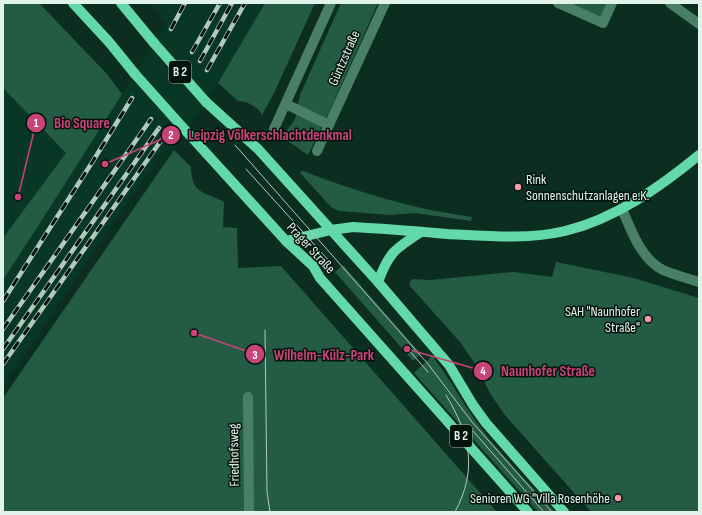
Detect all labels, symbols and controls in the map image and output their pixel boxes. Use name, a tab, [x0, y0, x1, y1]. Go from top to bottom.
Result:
street label: Güntzstraße	[324, 28, 364, 88]
road number: B 2	[169, 61, 191, 83]
callout: Bio Square	[26, 109, 118, 136]
text: Bio Square	[54, 114, 110, 133]
text: 1	[34, 116, 39, 131]
callout: Leipzig Völkerschlachtdenkmal	[161, 122, 360, 149]
text: Leipzig Völkerschlachtdenkmal	[188, 126, 352, 145]
text: 2	[168, 128, 174, 143]
place label: Rink Sonnenschutzanlagen e.K.	[526, 171, 649, 204]
marker: Rink Sonnenschutzanlagen e.K.	[513, 182, 523, 192]
street label: Prager Straße	[283, 219, 339, 277]
place label: SAH "Naunhofer Straße"	[565, 303, 640, 336]
marker: SAH "Naunhofer Straße"	[643, 314, 653, 324]
callout: Wilhelm-Külz-Park	[245, 341, 382, 368]
text: Wilhelm-Külz-Park	[274, 346, 375, 365]
text: 3	[252, 348, 258, 363]
callout: Naunhofer Straße	[473, 357, 603, 384]
text: Naunhofer Straße	[501, 362, 595, 381]
text: 4	[480, 364, 486, 379]
street label: Friedhofsweg	[225, 423, 243, 487]
road number: B 2	[450, 425, 472, 447]
place label: Senioren WG "Villa Rosenhöhe	[470, 490, 610, 507]
marker: Senioren WG "Villa Rosenhöhe	[613, 493, 623, 503]

